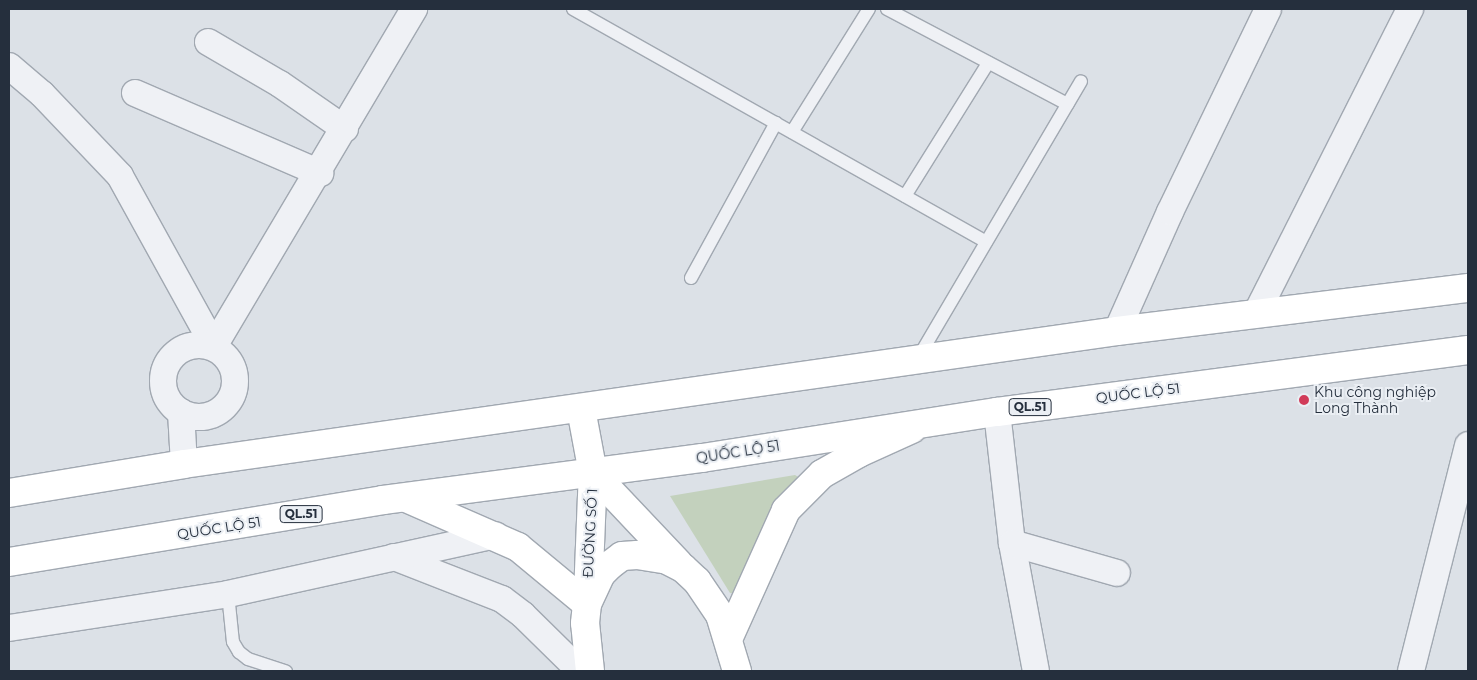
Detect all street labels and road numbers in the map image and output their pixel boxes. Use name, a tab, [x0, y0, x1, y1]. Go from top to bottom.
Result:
street label: QUỐC LỘ 51	[1095, 380, 1181, 406]
road number: QL.51	[1008, 398, 1052, 417]
street label: QUỐC LỘ 51	[695, 437, 781, 467]
street label: ĐƯỜNG SỐ 1	[579, 488, 601, 578]
road number: QL.51	[278, 504, 324, 524]
street label: QUỐC LỘ 51	[176, 513, 262, 543]

